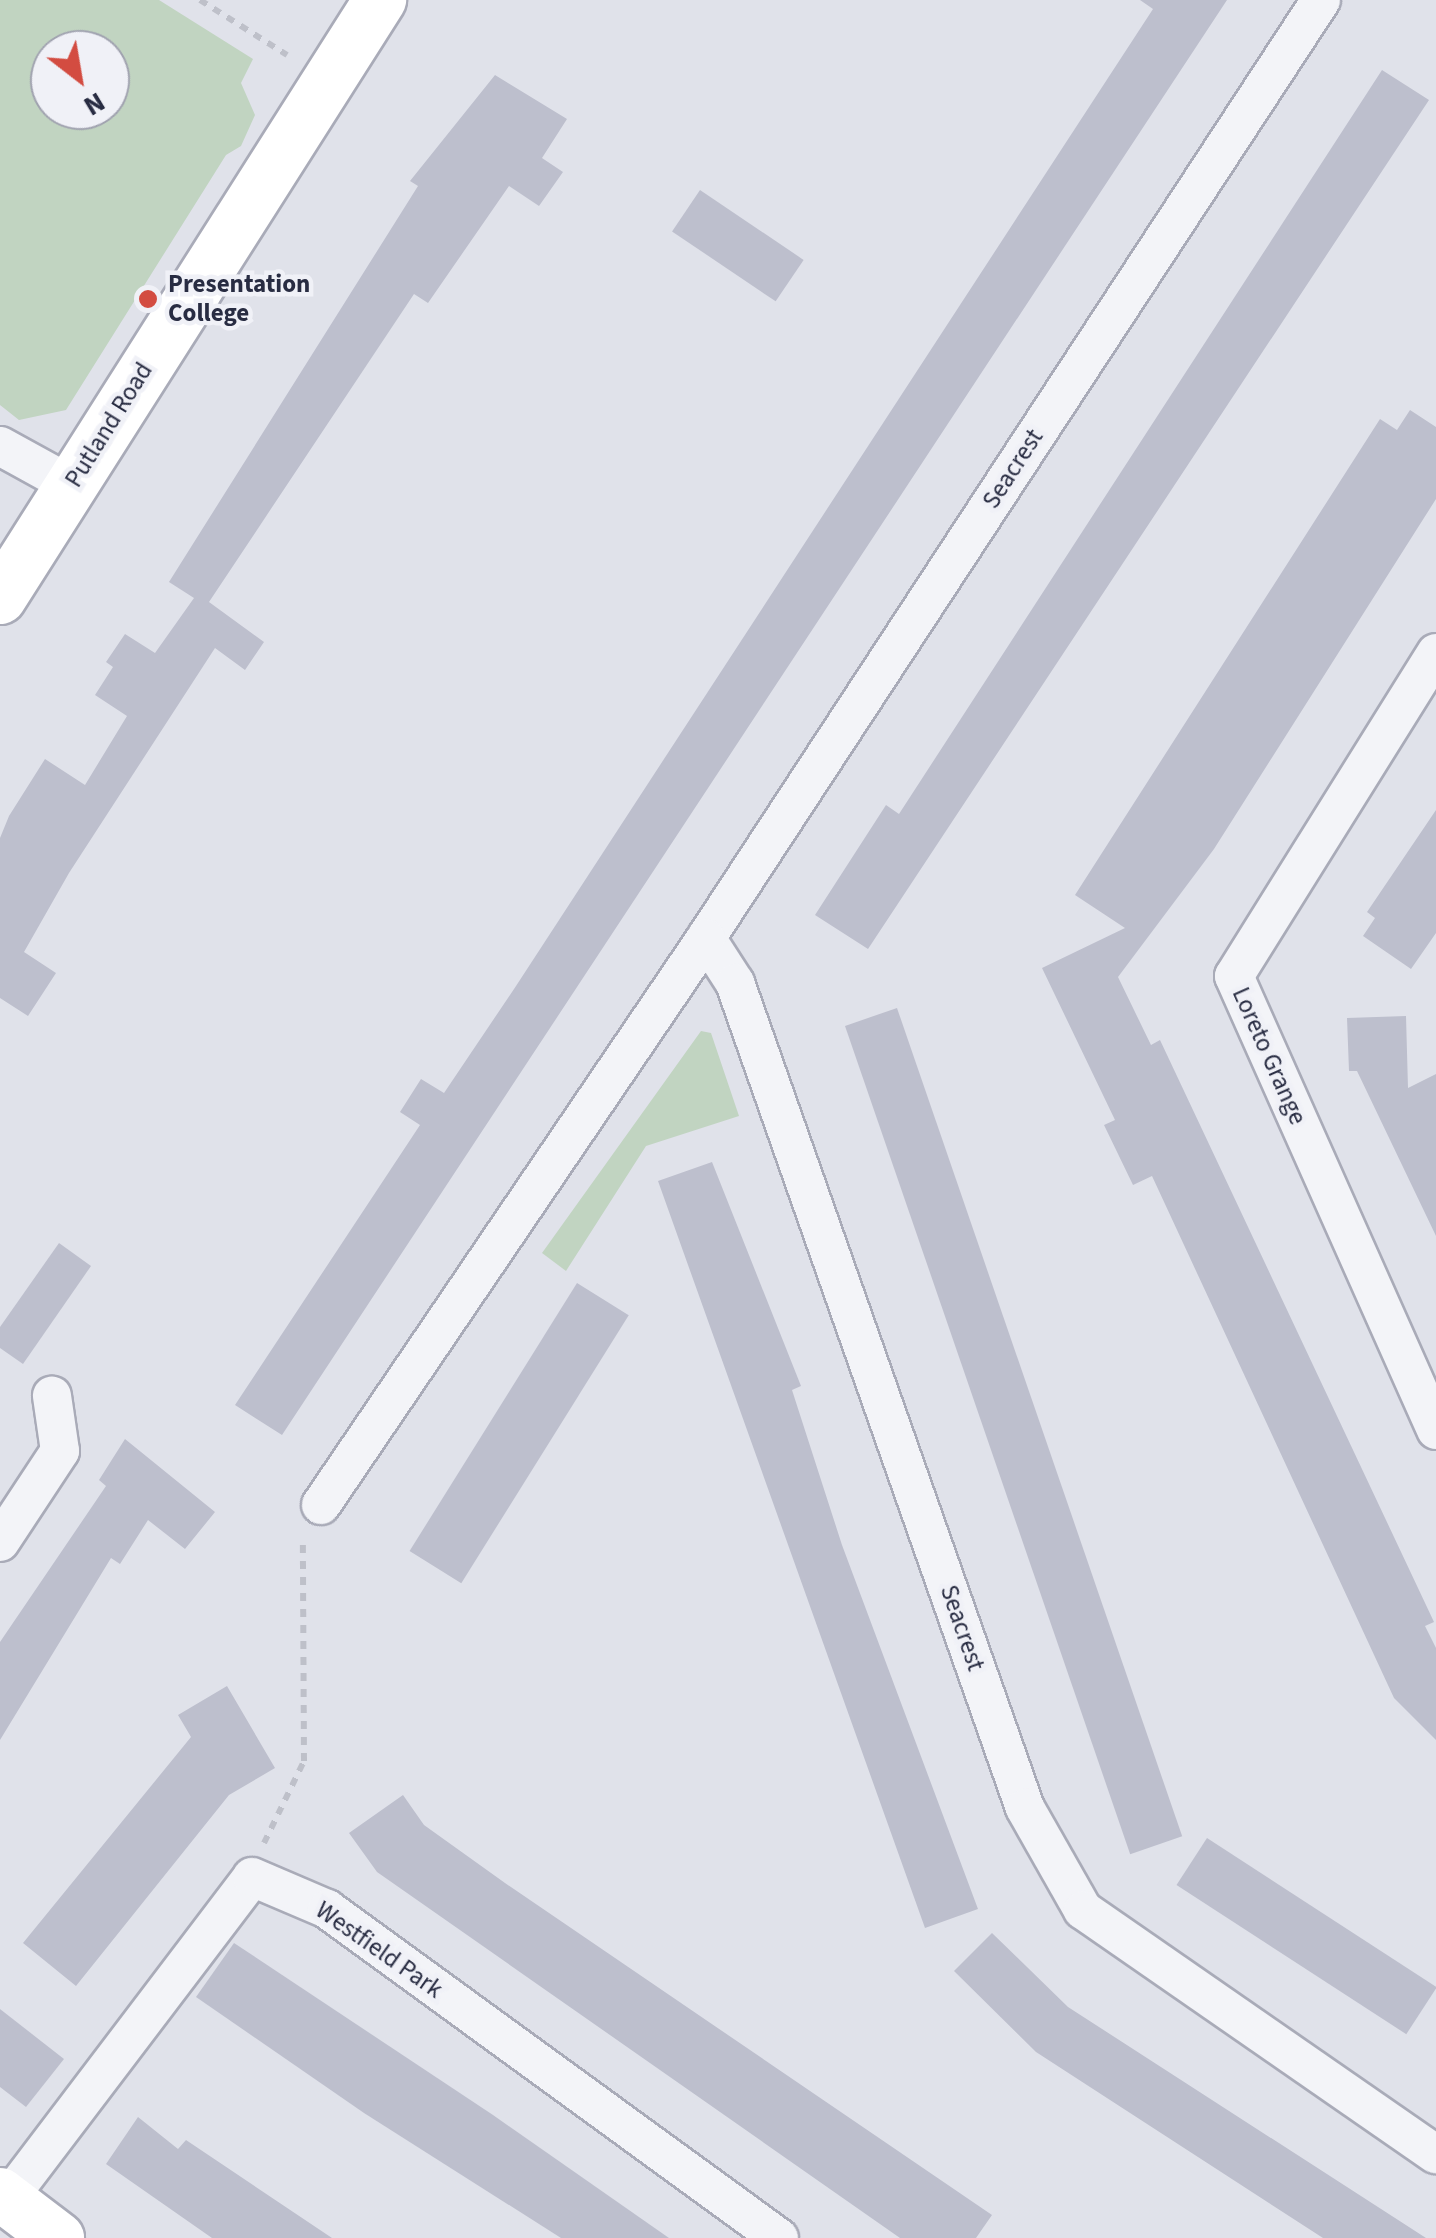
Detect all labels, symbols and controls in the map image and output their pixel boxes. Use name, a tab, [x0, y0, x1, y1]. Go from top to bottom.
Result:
north arrow	[30, 30, 130, 130]
text: N	[76, 82, 113, 126]
place label: Presentation College	[168, 270, 310, 329]
marker: Presentation College	[137, 288, 159, 310]
street label: Putland Road	[59, 357, 159, 493]
street label: Seacrest	[976, 424, 1050, 514]
street label: Loreto Grange	[1225, 983, 1313, 1129]
street label: Seacrest	[933, 1581, 991, 1675]
street label: Westfield Park	[310, 1895, 448, 2005]

